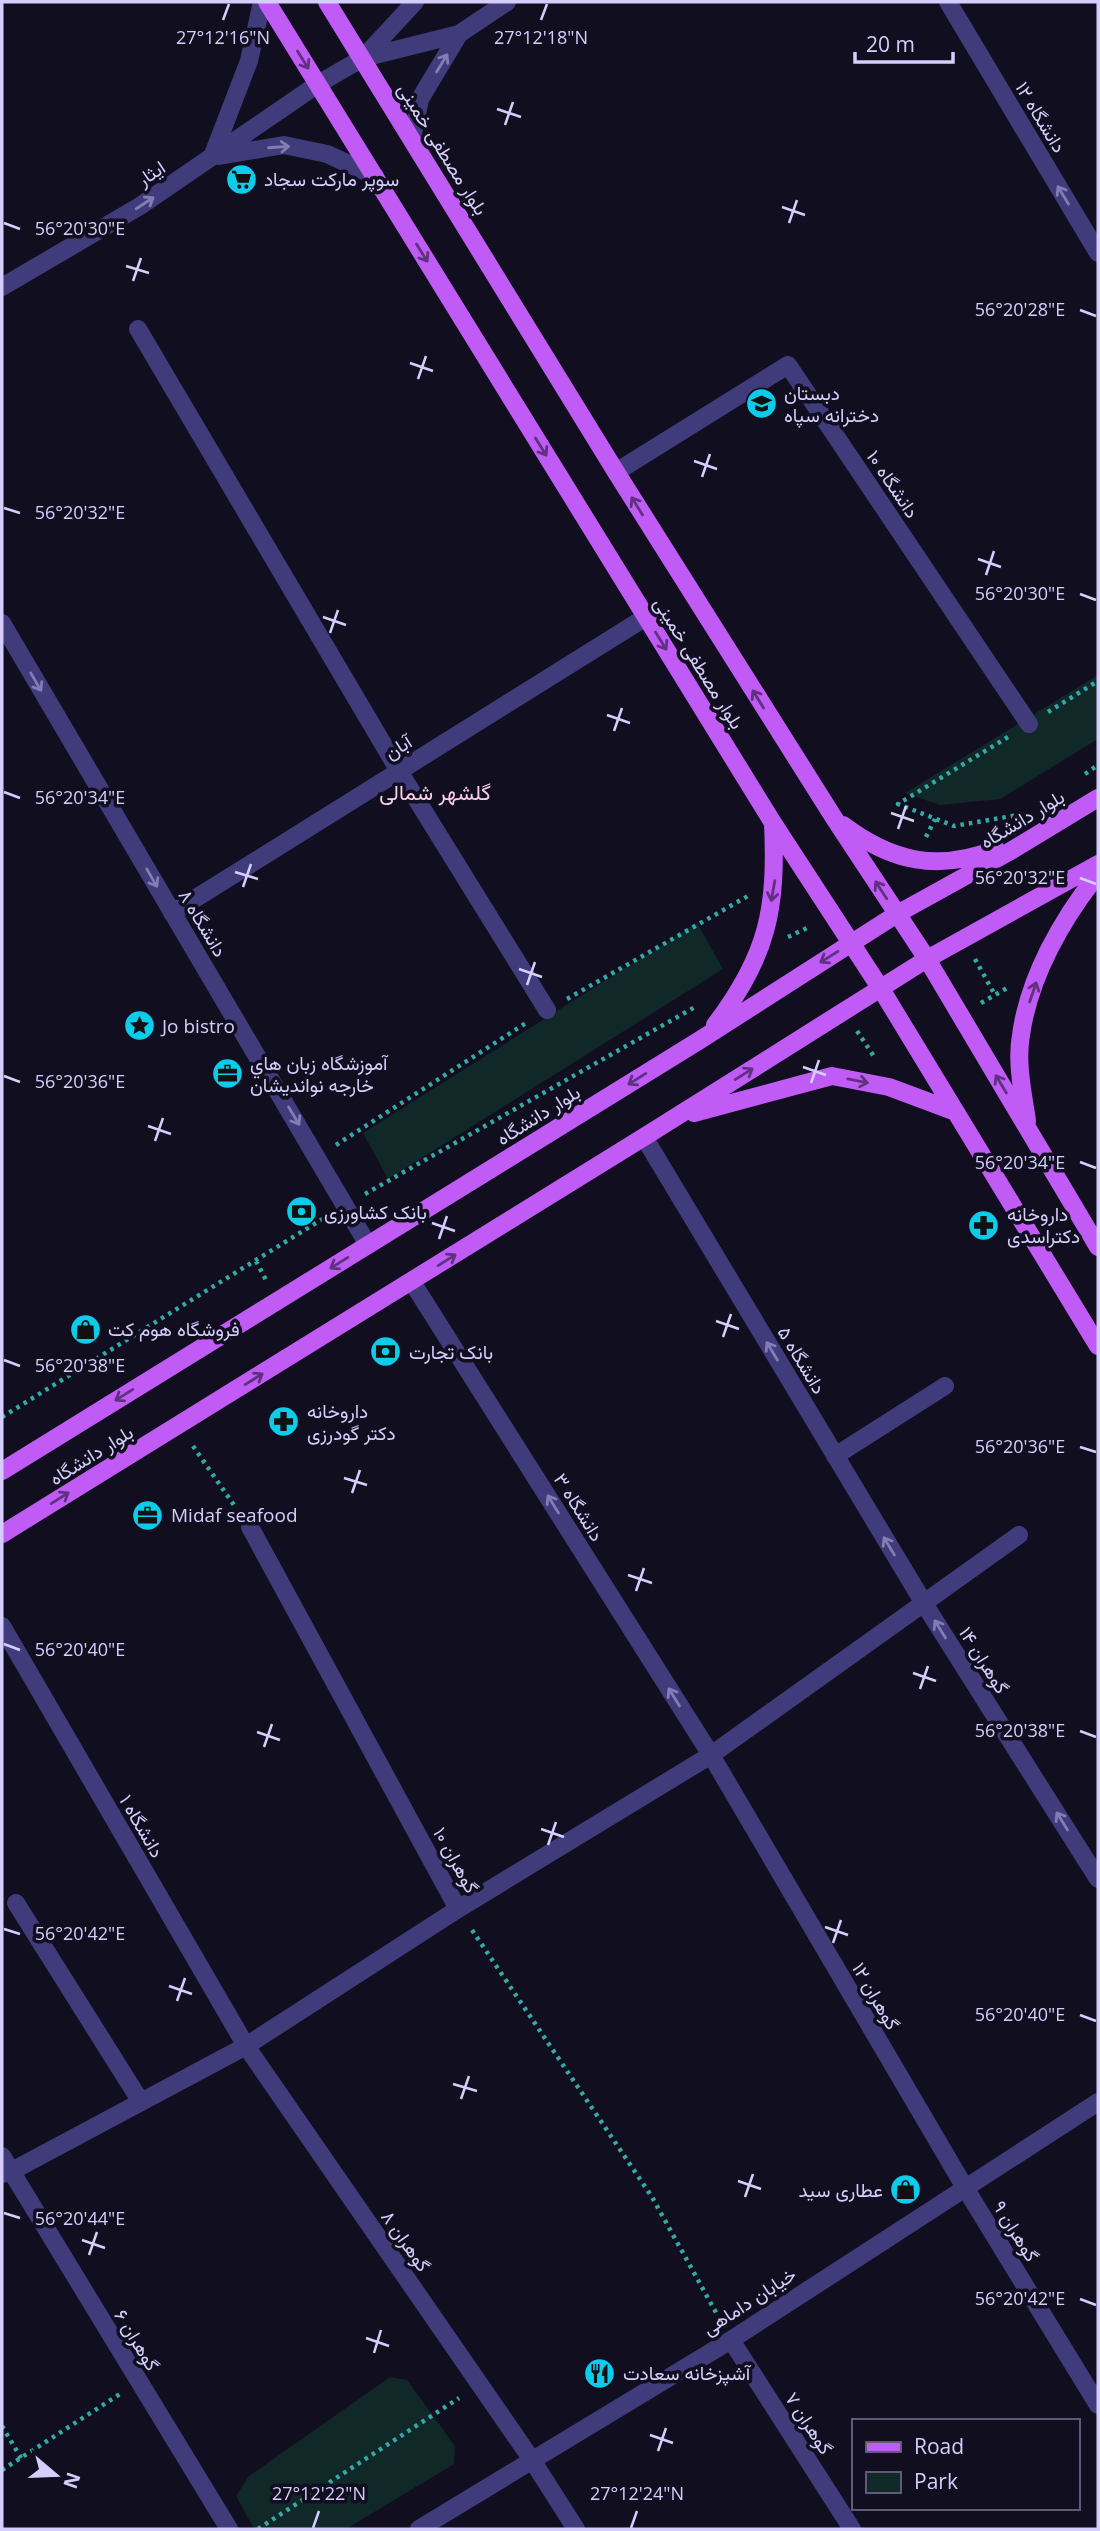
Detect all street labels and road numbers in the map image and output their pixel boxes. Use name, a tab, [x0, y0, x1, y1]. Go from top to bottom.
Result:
street label: دانشگاه ۱۲	[1010, 77, 1072, 157]
street label: بلوار مصطفی خمینی	[392, 78, 494, 220]
street label: ایثار	[131, 154, 170, 192]
street label: دانشگاه ۱۰	[861, 445, 925, 523]
street label: بلوار مصطفی خمینی	[648, 592, 750, 734]
street label: آبان	[379, 728, 418, 765]
street label: بلوار دانشگاه	[975, 784, 1069, 854]
street label: دانشگاه ۸	[173, 884, 233, 962]
street label: بلوار دانشگاه	[491, 1079, 585, 1151]
street label: دانشگاه ۵	[772, 1321, 832, 1399]
street label: بلوار دانشگاه	[44, 1419, 138, 1491]
street label: دانشگاه ۳	[548, 1468, 610, 1546]
street label: گوهران ۱۴	[953, 1621, 1015, 1699]
street label: دانشگاه ۱	[114, 1790, 170, 1862]
street label: گوهران ۱۰	[427, 1822, 485, 1898]
street label: گوهران ۱۲	[846, 1958, 906, 2034]
street label: گوهران ۹	[987, 2195, 1045, 2267]
street label: گوهران ۸	[375, 2205, 437, 2277]
street label: خیابان داماهی	[697, 2261, 801, 2341]
street label: گوهران ۶	[108, 2304, 166, 2376]
street label: گوهران ۷	[779, 2387, 839, 2459]

